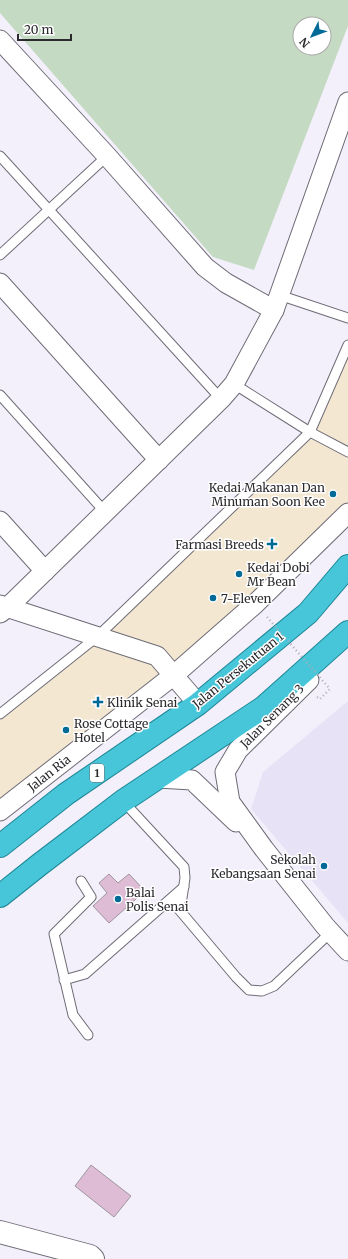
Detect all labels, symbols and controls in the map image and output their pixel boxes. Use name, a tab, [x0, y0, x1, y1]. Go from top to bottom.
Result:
scale bar	[18, 16, 71, 42]
north arrow	[292, 16, 332, 56]
text: 20 m	[24, 22, 53, 37]
text: N	[296, 35, 313, 51]
place label: Kedai Makanan Dan Minuman Soon Kee	[209, 480, 325, 509]
marker: Kedai Makanan Dan Minuman Soon Kee	[328, 489, 338, 499]
place label: Farmasi Breeds	[175, 537, 264, 552]
marker: Farmasi Breeds	[267, 539, 277, 549]
place label: Kedai Dobi Mr Bean	[247, 560, 310, 589]
marker: Kedai Dobi Mr Bean	[234, 569, 244, 579]
place label: 7-Eleven	[221, 591, 271, 606]
marker: 7-Eleven	[208, 593, 218, 603]
street label: Jalan Persekutuan 1	[189, 628, 287, 712]
street label: Jalan Senang 3	[236, 681, 307, 752]
place label: Klinik Senai	[107, 695, 178, 710]
marker: Klinik Senai	[92, 696, 104, 708]
place label: Rose Cottage Hotel	[74, 716, 148, 745]
marker: Rose Cottage Hotel	[61, 725, 71, 735]
street label: Jalan Ria	[24, 751, 74, 795]
road number: 1	[90, 764, 104, 782]
place label: Sekolah Kebangsaan Senai	[211, 852, 316, 881]
marker: Sekolah Kebangsaan Senai	[319, 861, 329, 871]
place label: Balai Polis Senai	[126, 885, 189, 914]
marker: Balai Polis Senai	[113, 894, 123, 904]

